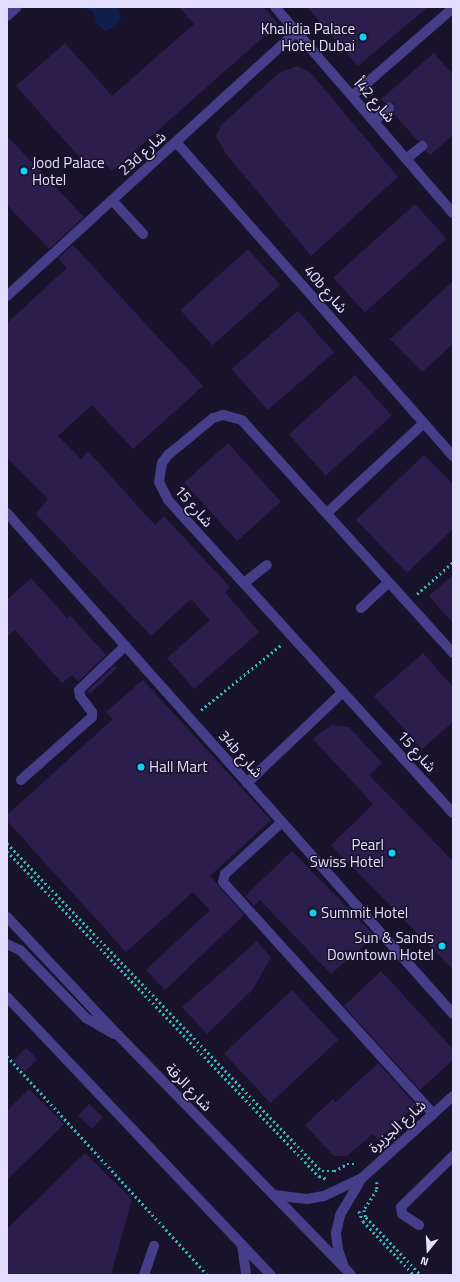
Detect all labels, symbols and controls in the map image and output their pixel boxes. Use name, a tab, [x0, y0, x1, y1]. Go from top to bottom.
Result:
place label: Khalidia Palace Hotel Dubai	[261, 19, 355, 54]
marker: Khalidia Palace Hotel Dubai	[358, 32, 368, 42]
street label: شارع 42أ	[351, 74, 399, 126]
street label: 23d شارع	[115, 127, 169, 179]
place label: Jood Palace Hotel	[32, 153, 105, 188]
marker: Jood Palace Hotel	[19, 166, 29, 176]
street label: 40b شارع	[300, 262, 352, 316]
street label: شارع 15	[171, 481, 217, 531]
street label: 34b شارع	[215, 727, 267, 781]
street label: شارع 15	[394, 727, 440, 775]
place label: Hall Mart	[149, 758, 207, 776]
marker: Hall Mart	[136, 762, 146, 772]
place label: Pearl Swiss Hotel	[310, 835, 384, 870]
marker: Pearl Swiss Hotel	[387, 848, 397, 858]
place label: Summit Hotel	[321, 904, 408, 922]
marker: Summit Hotel	[308, 908, 318, 918]
place label: Sun & Sands Downtown Hotel	[327, 928, 434, 963]
marker: Sun & Sands Downtown Hotel	[437, 941, 447, 951]
street label: شارع الرقة	[162, 1059, 216, 1115]
street label: شارع الجزيرة	[365, 1096, 429, 1156]
north arrow	[408, 1230, 448, 1270]
text: N	[418, 1253, 430, 1270]

